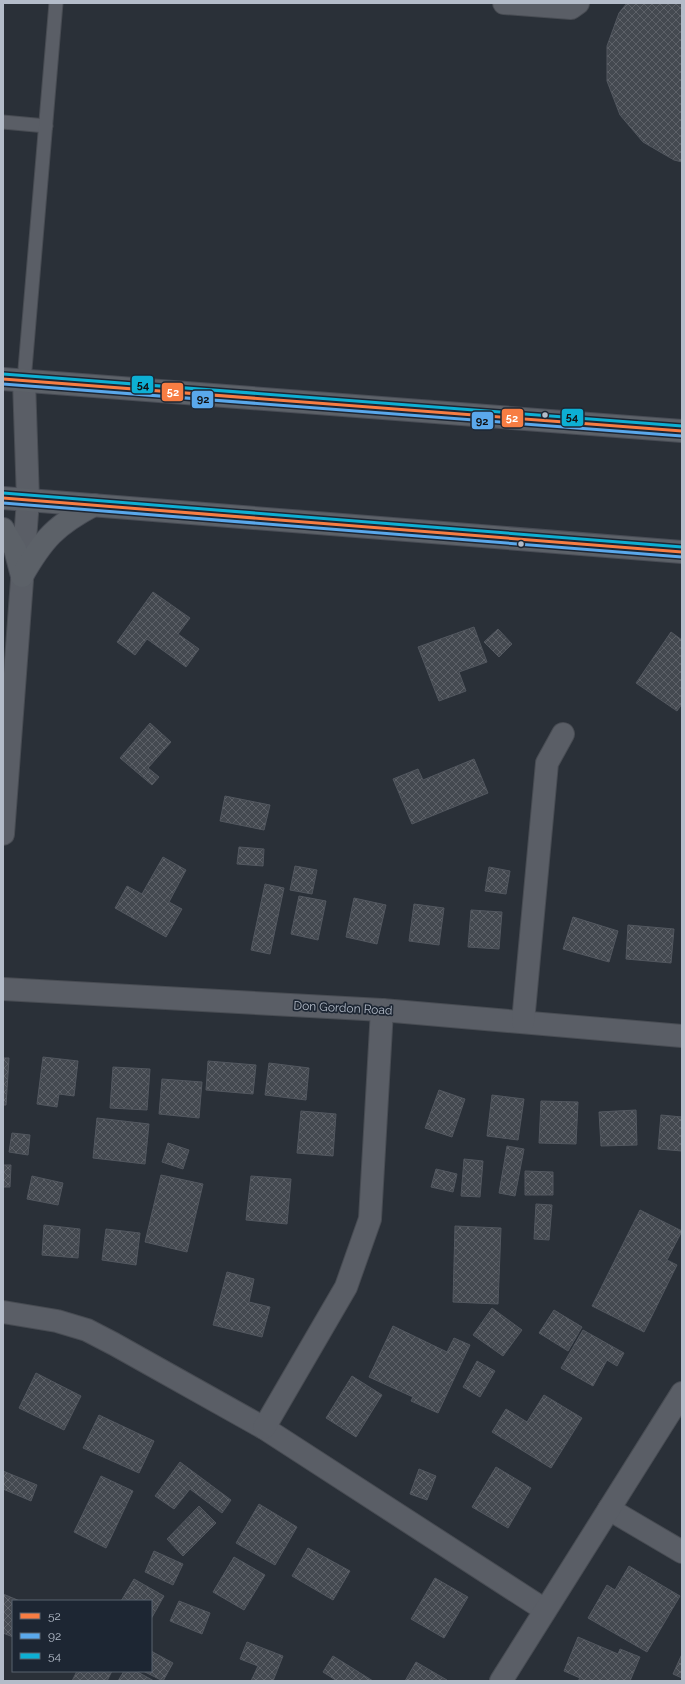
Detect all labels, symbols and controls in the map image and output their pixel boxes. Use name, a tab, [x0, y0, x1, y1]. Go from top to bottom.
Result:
line badge: 54	[131, 375, 154, 394]
text: 54	[137, 379, 149, 392]
line badge: 52	[161, 382, 184, 402]
text: 52	[167, 386, 179, 399]
line badge: 92	[191, 390, 214, 409]
text: 92	[197, 393, 209, 406]
line badge: 52	[501, 408, 524, 428]
line badge: 54	[561, 408, 584, 427]
unlabelled marker	[540, 410, 550, 420]
line badge: 92	[471, 411, 494, 430]
text: 54	[566, 411, 578, 424]
text: 52	[506, 412, 518, 425]
text: 92	[476, 415, 488, 428]
unlabelled marker	[516, 539, 526, 549]
street label: Don Gordon Road	[293, 998, 393, 1018]
legend	[12, 1600, 152, 1672]
text: 52	[48, 1609, 61, 1623]
text: 92	[48, 1629, 61, 1643]
text: 54	[48, 1649, 62, 1663]

